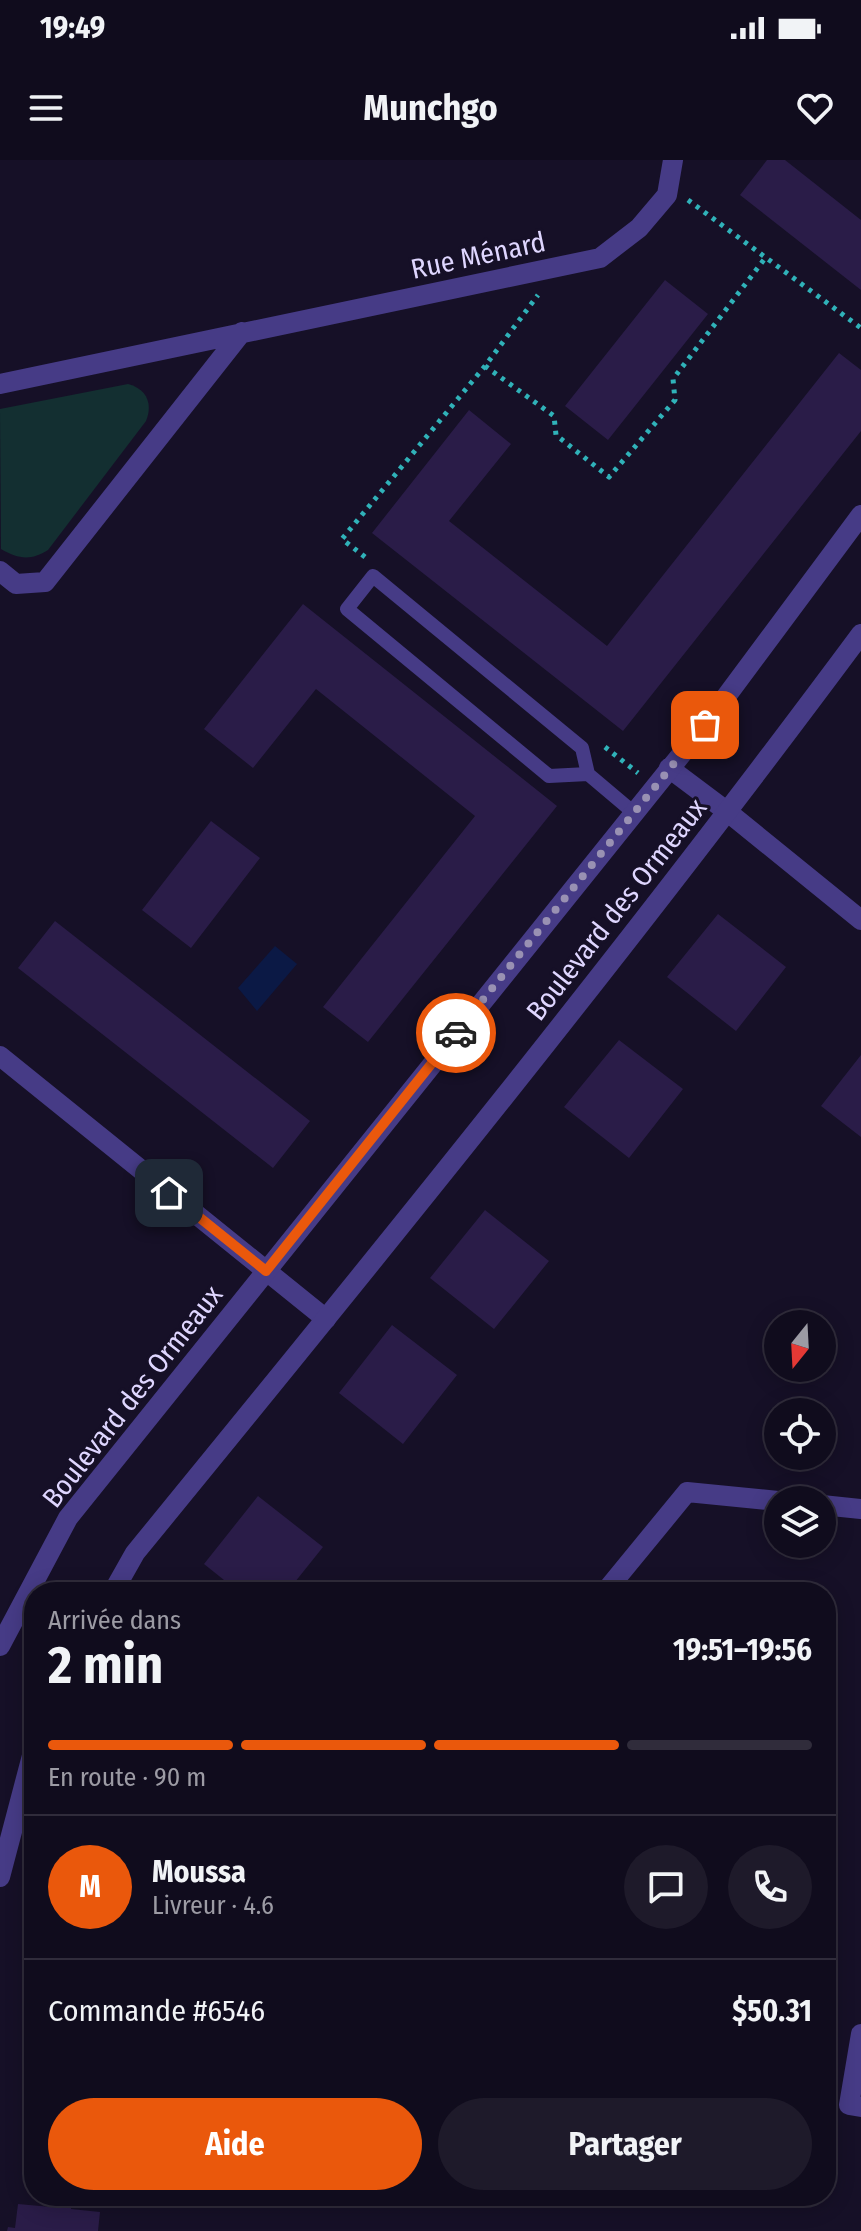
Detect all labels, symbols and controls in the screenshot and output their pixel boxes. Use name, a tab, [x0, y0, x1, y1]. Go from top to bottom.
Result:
text: 19:49	[40, 10, 105, 46]
icon: menu	[24, 86, 68, 130]
text: Munchgo	[363, 86, 498, 130]
icon: heart	[793, 86, 837, 130]
street label: Rue Ménard	[408, 225, 548, 286]
pin	[671, 691, 739, 759]
icon: bag	[683, 703, 727, 747]
street label: Boulevard des Ormeaux	[520, 791, 714, 1027]
courier	[416, 993, 496, 1073]
icon: car	[434, 1011, 478, 1055]
pin	[135, 1159, 203, 1227]
icon: home	[147, 1171, 191, 1215]
street label: Boulevard des Ormeaux	[36, 1278, 230, 1514]
north arrow	[764, 1310, 836, 1382]
map controls	[764, 1310, 836, 1558]
button: locate	[764, 1398, 836, 1470]
button: layers	[764, 1486, 836, 1558]
text: Arrivée dans	[48, 1605, 181, 1636]
text: 19:51–19:56	[673, 1632, 812, 1668]
text: 2 min	[48, 1634, 163, 1697]
text: En route · 90 m	[48, 1762, 206, 1793]
button: chat	[624, 1845, 708, 1929]
button: phone	[728, 1845, 812, 1929]
text: Moussa	[152, 1854, 246, 1890]
text: M	[79, 1869, 101, 1905]
text: Livreur · 4.6	[152, 1890, 274, 1921]
text: Commande #6546	[48, 1993, 265, 2029]
text: $50.31	[732, 1993, 812, 2029]
button: Aide	[48, 2098, 422, 2190]
button: Partager	[438, 2098, 812, 2190]

